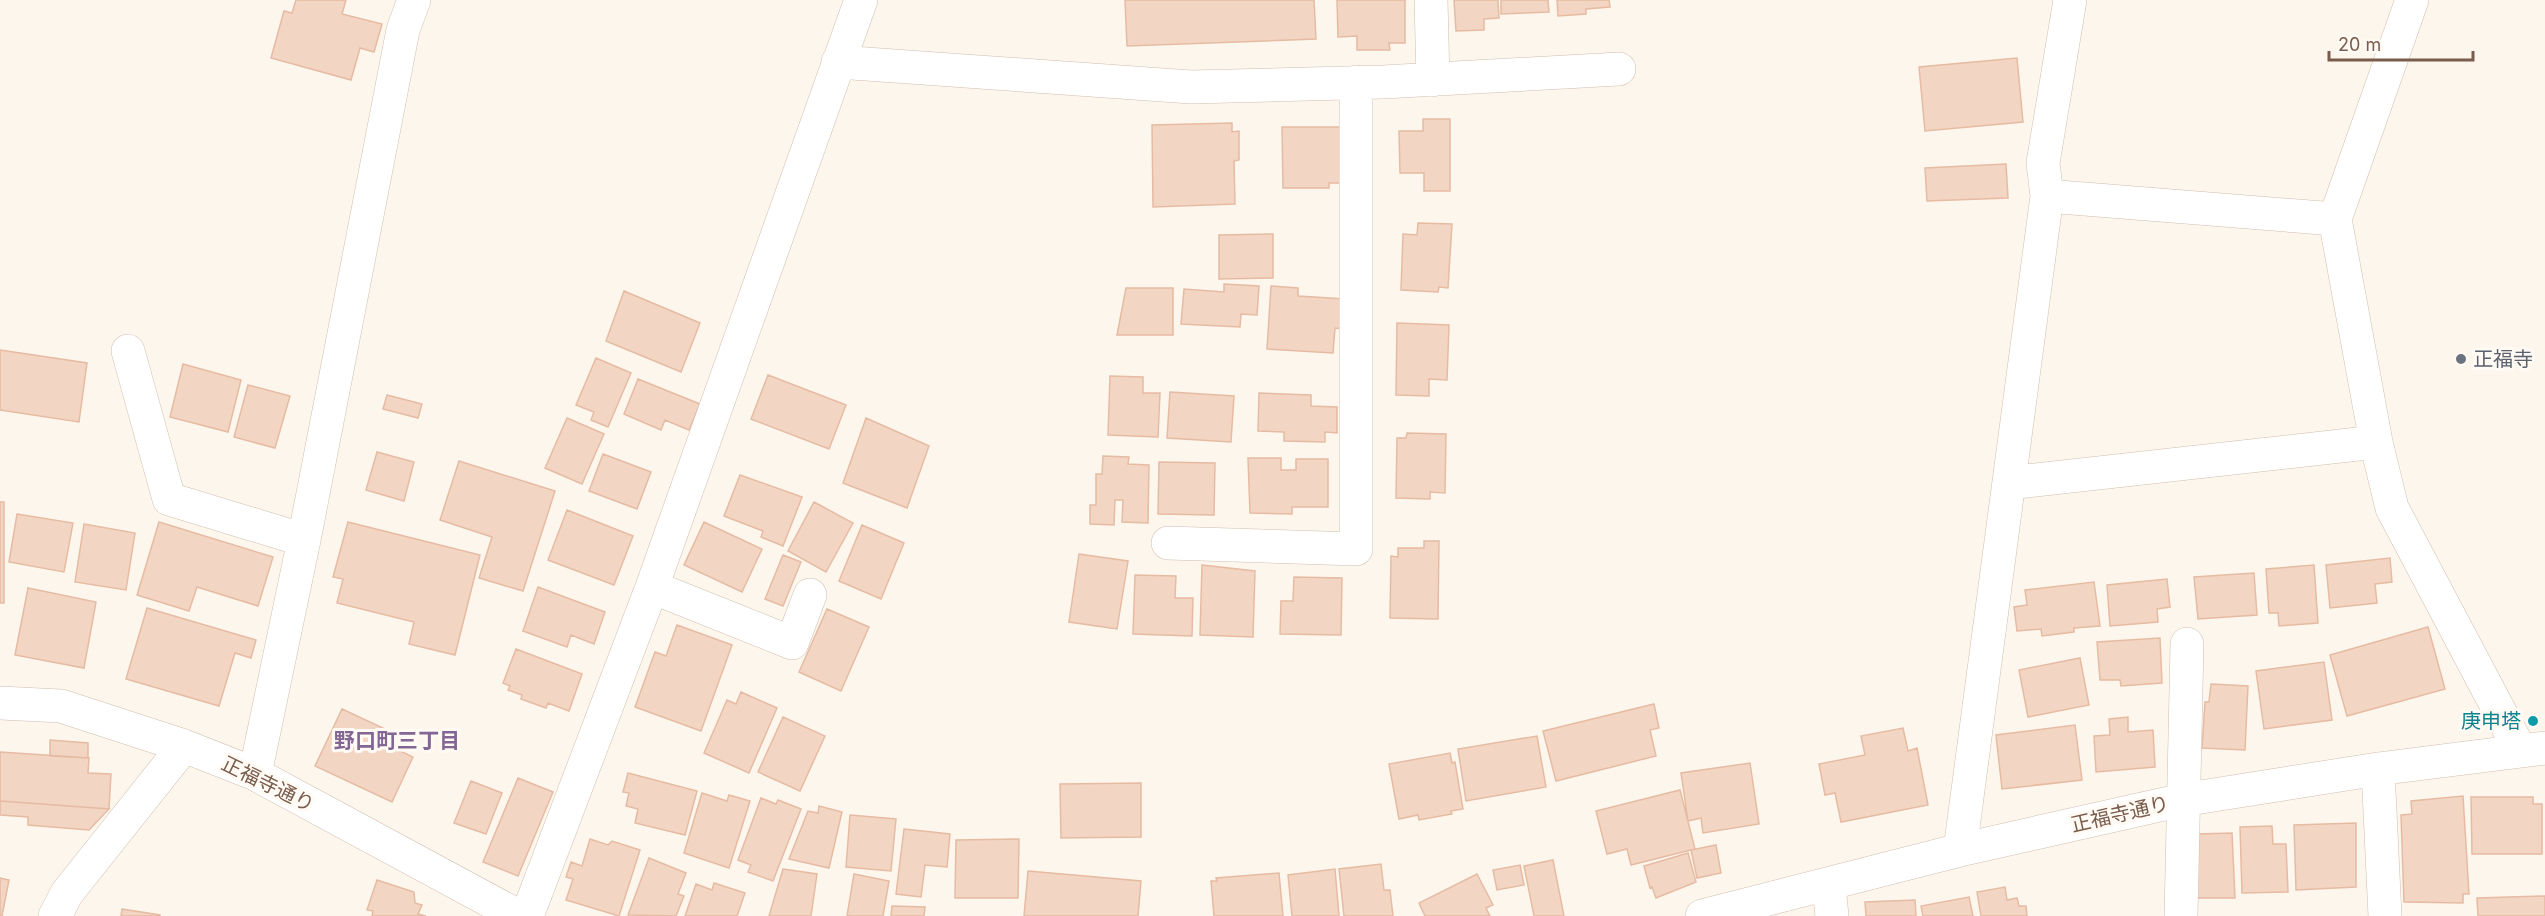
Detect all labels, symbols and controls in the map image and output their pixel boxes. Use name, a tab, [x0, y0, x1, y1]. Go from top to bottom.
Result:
scale bar	[2329, 24, 2473, 62]
text: 20 m	[2338, 34, 2381, 55]
place label: 正福寺	[2473, 347, 2533, 371]
marker: 正福寺	[2454, 352, 2468, 366]
place label: 庚申塔	[2461, 709, 2521, 733]
marker: 庚申塔	[2526, 714, 2540, 728]
district label: 野口町三丁目	[334, 728, 460, 753]
street label: 正福寺通り	[218, 751, 318, 817]
street label: 正福寺通り	[2069, 791, 2171, 837]

